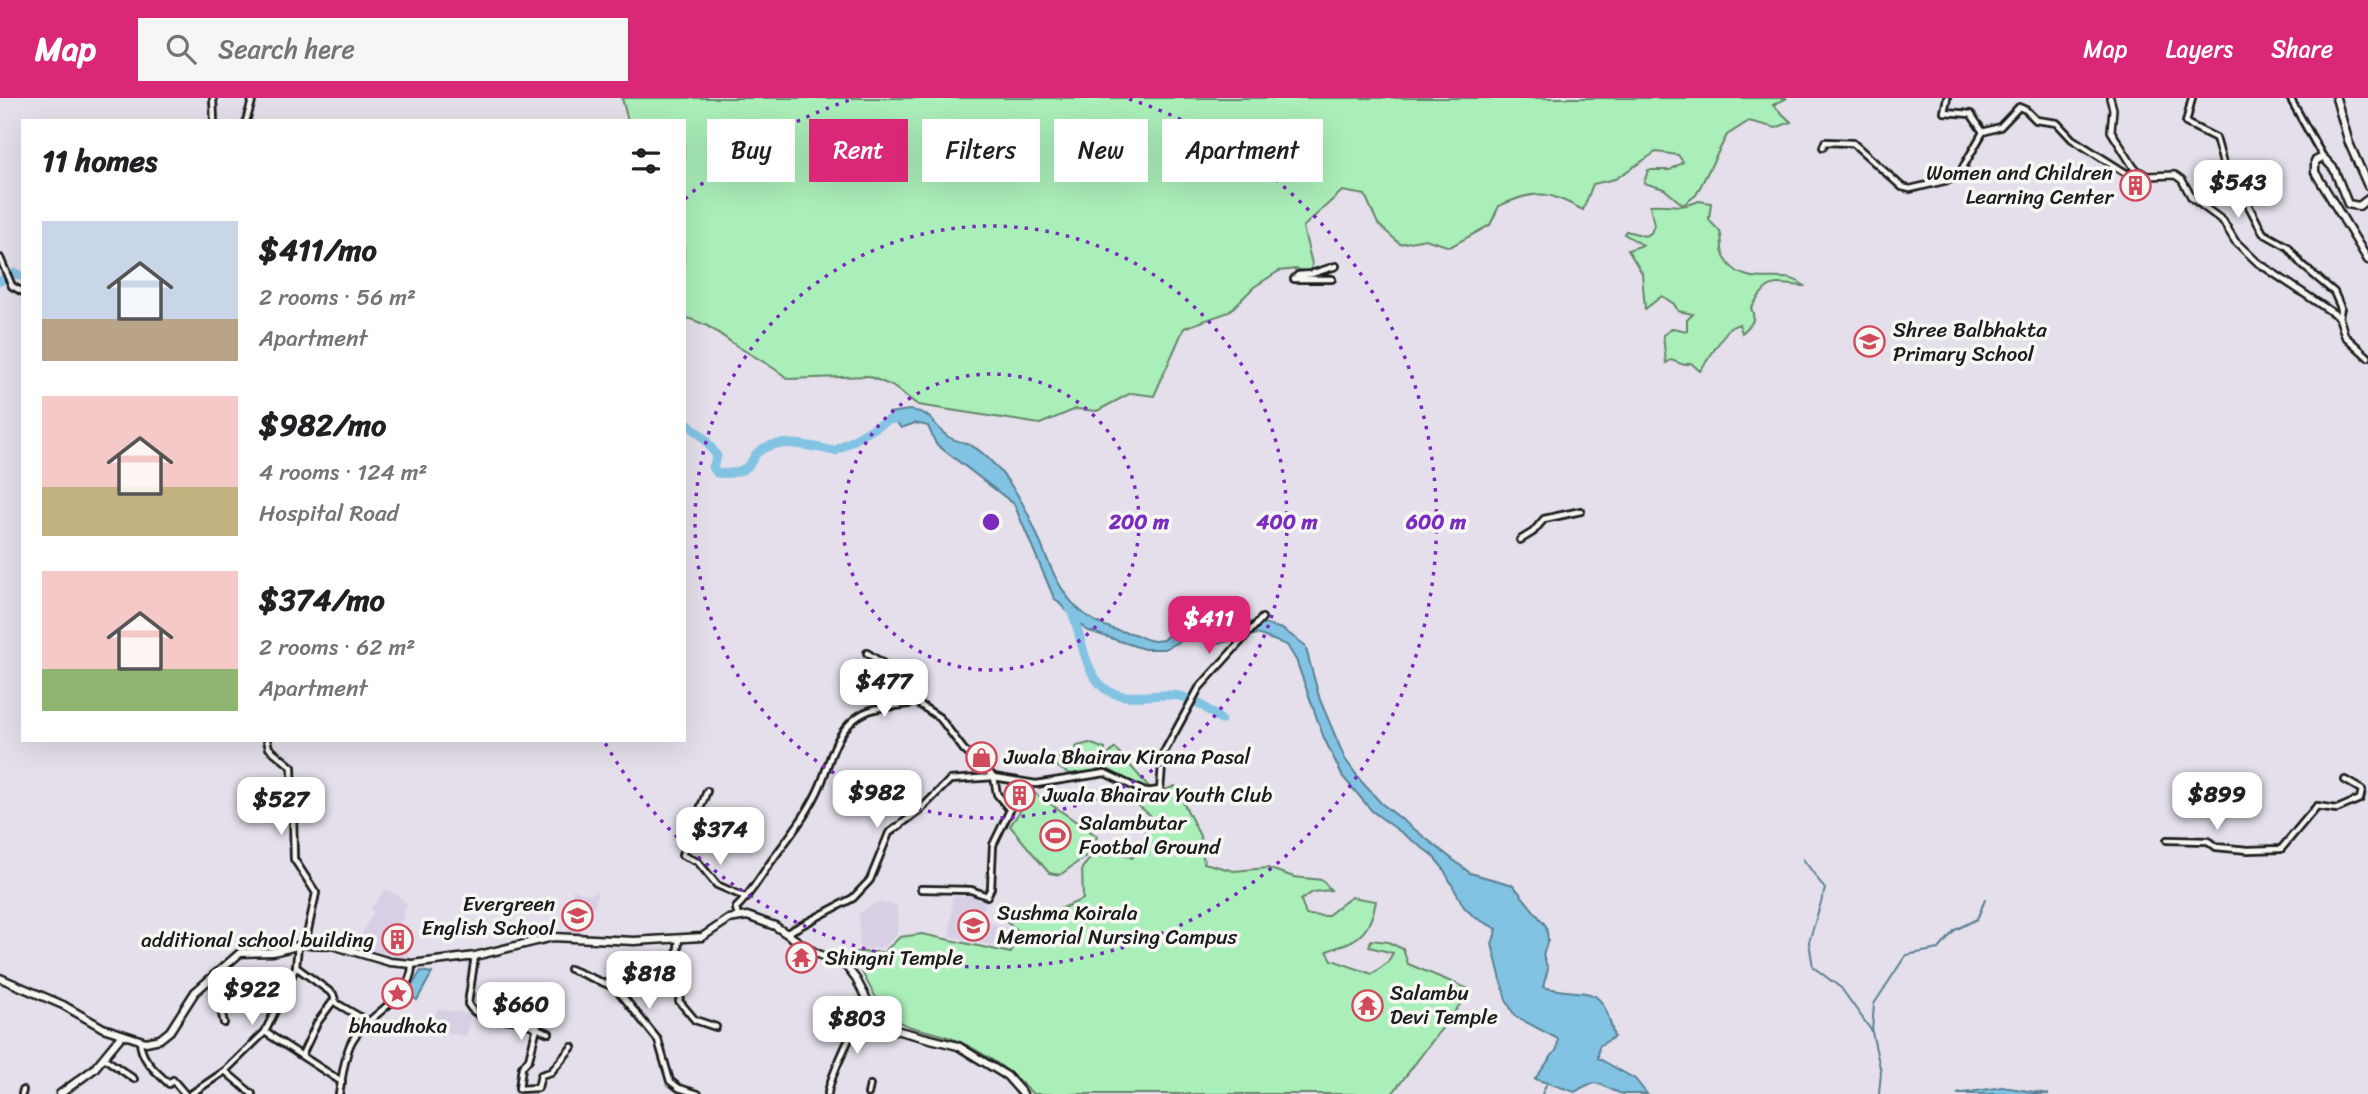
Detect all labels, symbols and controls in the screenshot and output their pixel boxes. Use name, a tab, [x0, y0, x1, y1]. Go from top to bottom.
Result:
search box	[138, 18, 628, 81]
text: Map	[35, 20, 96, 78]
text: Search here	[218, 26, 355, 72]
text: Map	[2083, 28, 2128, 70]
text: Layers	[2166, 28, 2233, 70]
text: Share	[2271, 28, 2333, 70]
icon: search	[162, 30, 200, 68]
chip: Buy	[707, 119, 795, 182]
chip: Rent	[809, 119, 908, 182]
chip: Filters	[922, 119, 1040, 182]
chip: New	[1054, 119, 1148, 182]
chip: Apartment	[1162, 119, 1323, 182]
text: 11 homes	[42, 134, 157, 188]
icon: filters	[627, 142, 665, 180]
place label: Women and Children Learning Center	[1926, 154, 2114, 216]
pin: $543	[2197, 160, 2279, 220]
text: $543	[2210, 162, 2266, 203]
building icon: Women and Children Learning Center	[2119, 168, 2153, 202]
text: $411/mo	[259, 223, 377, 277]
icon: home	[98, 249, 182, 333]
text: 2 rooms · 56 m²	[259, 277, 416, 318]
place label: Shree Balbhakta Primary School	[1893, 311, 2047, 373]
text: Apartment	[259, 318, 368, 359]
school or university icon: Shree Balbhakta Primary School	[1853, 325, 1887, 359]
text: $982/mo	[259, 398, 386, 452]
icon: home	[98, 424, 182, 508]
text: 4 rooms · 124 m²	[259, 452, 428, 493]
text: Hospital Road	[259, 493, 399, 534]
text: 200 m	[1108, 503, 1170, 541]
text: 400 m	[1255, 503, 1318, 541]
text: 600 m	[1405, 503, 1467, 541]
centre of rings	[979, 510, 1003, 534]
text: $374/mo	[259, 573, 385, 627]
pin: $411	[1168, 596, 1250, 656]
text: $411	[1184, 598, 1234, 639]
icon: home	[98, 599, 182, 683]
text: 2 rooms · 62 m²	[259, 627, 415, 668]
pin: $477	[843, 660, 925, 719]
text: $477	[856, 661, 912, 702]
text: Apartment	[259, 668, 368, 709]
place label: Jwala Bhairav Kirana Pasal	[1003, 738, 1252, 776]
shop icon: Jwala Bhairav Kirana Pasal	[964, 740, 998, 774]
pin: $982	[836, 770, 918, 830]
text: $982	[849, 772, 905, 813]
pin: $899	[2176, 772, 2258, 832]
text: $899	[2188, 774, 2246, 815]
place label: Jwala Bhairav Youth Club	[1042, 776, 1272, 814]
pin: $527	[240, 778, 322, 837]
building icon: Jwala Bhairav Youth Club	[1003, 778, 1037, 812]
text: $527	[253, 779, 309, 820]
place label: Salambutar Footbal Ground	[1079, 804, 1222, 866]
pin: $374	[679, 808, 761, 867]
text: $374	[692, 809, 748, 850]
sports icon: Salambutar Footbal Ground	[1039, 818, 1073, 852]
place label: Evergreen English School	[422, 885, 556, 947]
place label: Sushma Koirala Memorial Nursing Campus	[997, 894, 1238, 956]
school or university icon: Evergreen English School	[561, 899, 595, 933]
school or university icon: Sushma Koirala Memorial Nursing Campus	[957, 908, 991, 942]
place label: additional school building	[141, 921, 374, 959]
building icon: additional school building	[380, 923, 414, 957]
place label: Shingni Temple	[825, 939, 964, 977]
temple icon: Shingni Temple	[785, 941, 819, 975]
pin: $818	[608, 951, 690, 1011]
text: $818	[622, 953, 676, 994]
pin: $922	[211, 968, 293, 1027]
text: $922	[224, 969, 280, 1010]
place label: Salambu Devi Temple	[1390, 974, 1498, 1036]
place icon: bhaudhoka	[381, 977, 415, 1011]
pin: $660	[480, 982, 562, 1042]
text: $660	[493, 984, 549, 1025]
temple icon: Salambu Devi Temple	[1350, 988, 1384, 1022]
pin: $803	[816, 996, 898, 1056]
text: $803	[829, 998, 885, 1039]
place label: bhaudhoka	[349, 1007, 448, 1045]

